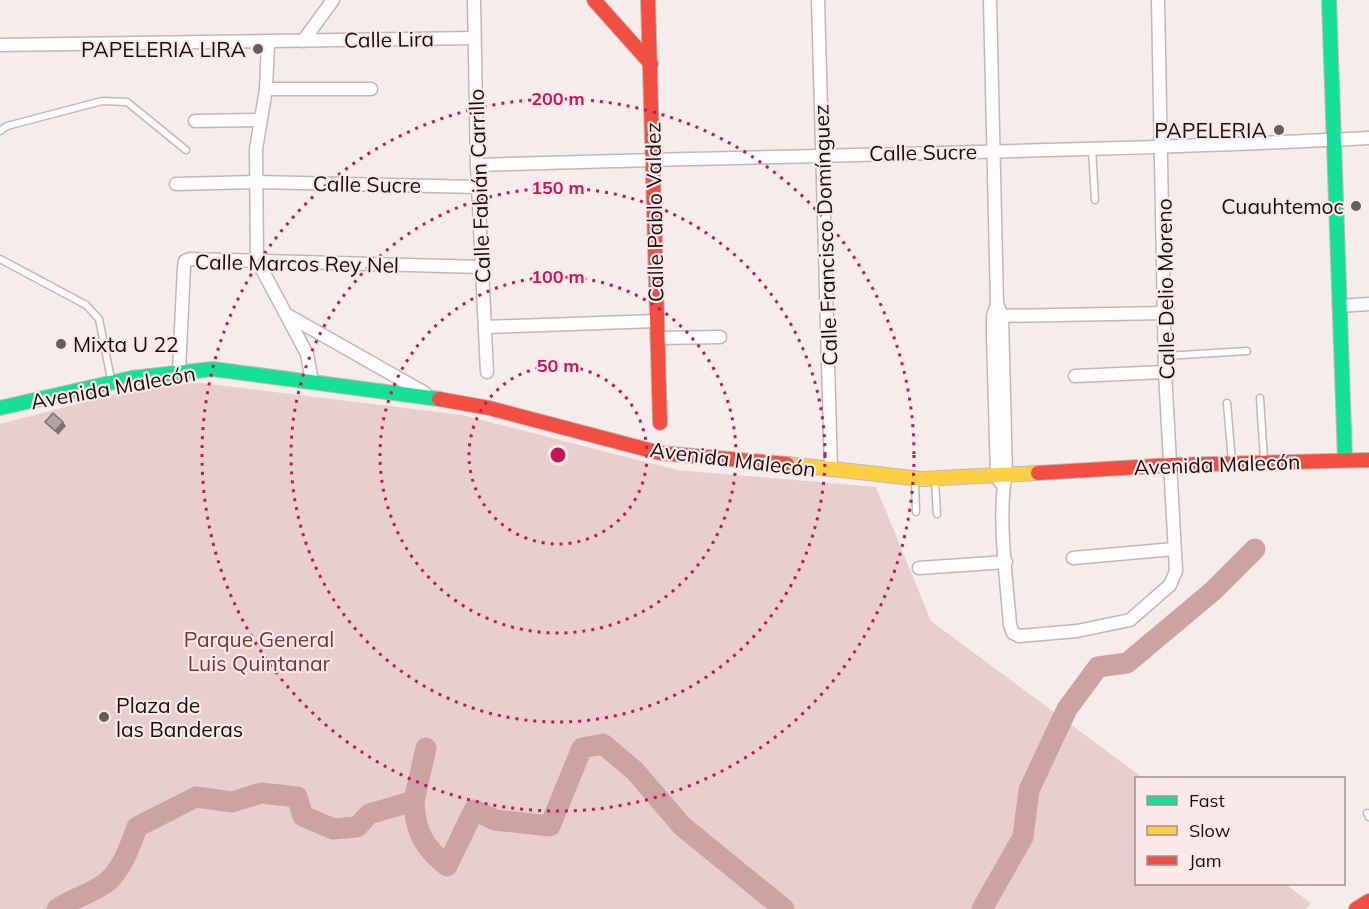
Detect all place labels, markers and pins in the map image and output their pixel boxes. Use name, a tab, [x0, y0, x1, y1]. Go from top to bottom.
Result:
place label: PAPELERIA LIRA	[81, 36, 247, 62]
marker: PAPELERIA LIRA	[251, 42, 265, 56]
place label: PAPELERIA	[1154, 117, 1268, 143]
marker: PAPELERIA	[1272, 123, 1286, 137]
place label: Cuauhtemoc	[1221, 193, 1344, 219]
marker: Cuauhtemoc	[1349, 199, 1363, 213]
place label: Mixta U 22	[73, 331, 179, 357]
marker: Mixta U 22	[54, 337, 68, 351]
centre of rings	[548, 445, 568, 465]
place label: Plaza de las Banderas	[116, 692, 243, 742]
marker: Plaza de las Banderas	[97, 710, 111, 724]

